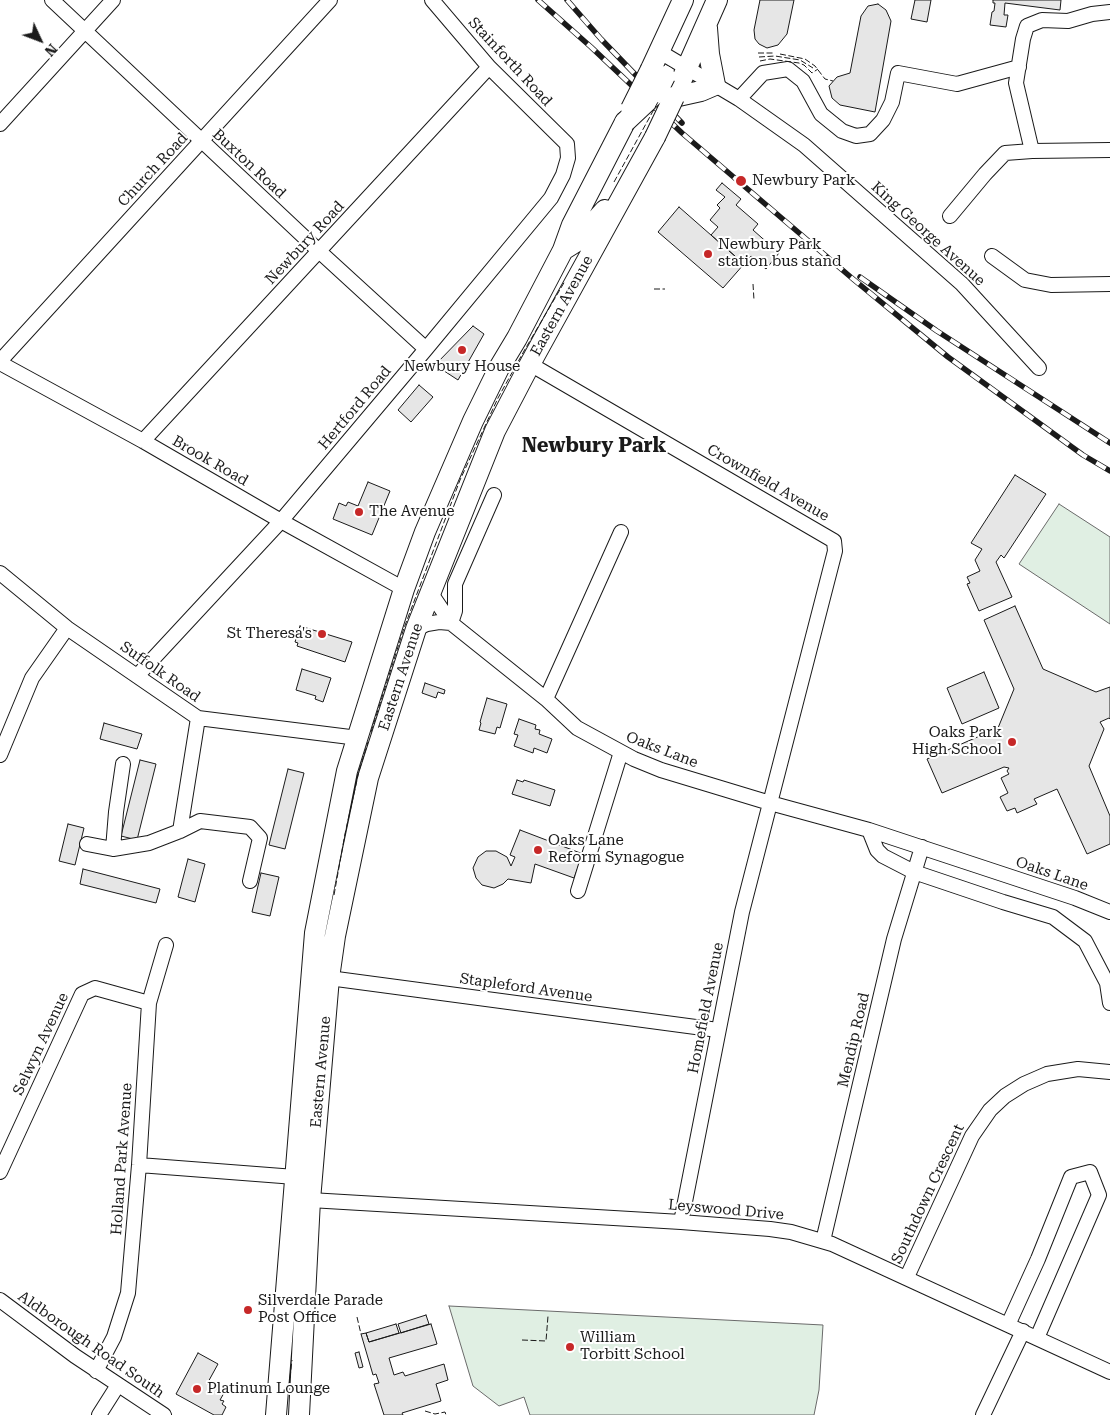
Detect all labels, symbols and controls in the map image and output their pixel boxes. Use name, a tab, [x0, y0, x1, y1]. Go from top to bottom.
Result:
street label: Stainforth Road	[464, 14, 556, 110]
north arrow	[15, 15, 65, 65]
text: N	[41, 41, 60, 60]
street label: Buxton Road	[209, 126, 289, 202]
street label: Church Road	[114, 129, 192, 211]
place label: Newbury Park	[752, 172, 856, 190]
marker: Newbury Park	[734, 174, 748, 188]
street label: King George Avenue	[867, 178, 989, 290]
street label: Newbury Road	[262, 198, 348, 288]
place label: Newbury Park station bus stand	[718, 236, 842, 271]
marker: Newbury Park station bus stand	[702, 248, 714, 260]
street label: Eastern Avenue	[527, 253, 597, 359]
marker: Newbury House	[456, 344, 468, 356]
place label: Newbury House	[404, 358, 520, 376]
street label: Hertford Road	[315, 362, 395, 454]
street label: Brook Road	[169, 432, 251, 490]
district label: Newbury Park	[522, 434, 666, 458]
street label: Crownfield Avenue	[704, 441, 832, 525]
place label: The Avenue	[369, 503, 455, 521]
marker: The Avenue	[353, 506, 365, 518]
street label: Eastern Avenue	[375, 621, 427, 733]
place label: St Theresa's	[227, 625, 312, 643]
marker: St Theresa's	[316, 628, 328, 640]
street label: Suffolk Road	[117, 638, 203, 706]
place label: Oaks Park High School	[912, 724, 1002, 759]
street label: Oaks Lane	[623, 728, 701, 772]
marker: Oaks Park High School	[1006, 736, 1018, 748]
place label: Oaks Lane Reform Synagogue	[548, 832, 684, 867]
marker: Oaks Lane Reform Synagogue	[532, 844, 544, 856]
street label: Oaks Lane	[1013, 853, 1091, 895]
street label: Homefield Avenue	[684, 941, 728, 1075]
street label: Stapleford Avenue	[459, 970, 593, 1006]
street label: Selwyn Avenue	[9, 990, 73, 1098]
street label: Mendip Road	[834, 991, 874, 1089]
street label: Eastern Avenue	[307, 1015, 335, 1129]
street label: Holland Park Avenue	[108, 1082, 136, 1236]
street label: Southdown Crescent	[888, 1121, 968, 1267]
street label: Leyswood Drive	[667, 1196, 785, 1224]
street label: Aldborough Road South	[14, 1288, 168, 1402]
place label: Silverdale Parade Post Office	[258, 1292, 383, 1327]
marker: Silverdale Parade Post Office	[242, 1304, 254, 1316]
place label: William Torbitt School	[580, 1329, 685, 1364]
marker: William Torbitt School	[564, 1341, 576, 1353]
place label: Platinum Lounge	[207, 1380, 330, 1398]
marker: Platinum Lounge	[191, 1383, 203, 1395]

